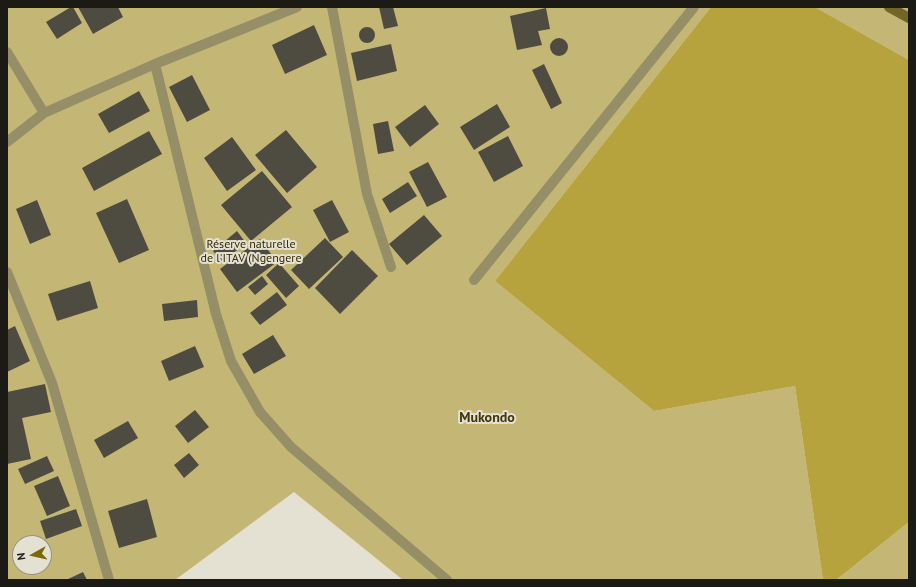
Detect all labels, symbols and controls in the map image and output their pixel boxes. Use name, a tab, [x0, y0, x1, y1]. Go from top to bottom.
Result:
park label: Réserve naturelle de l'ITAV (Ngengere	[201, 238, 301, 266]
district label: Mukondo	[459, 410, 515, 426]
north arrow	[12, 535, 52, 575]
text: N	[14, 552, 29, 561]

